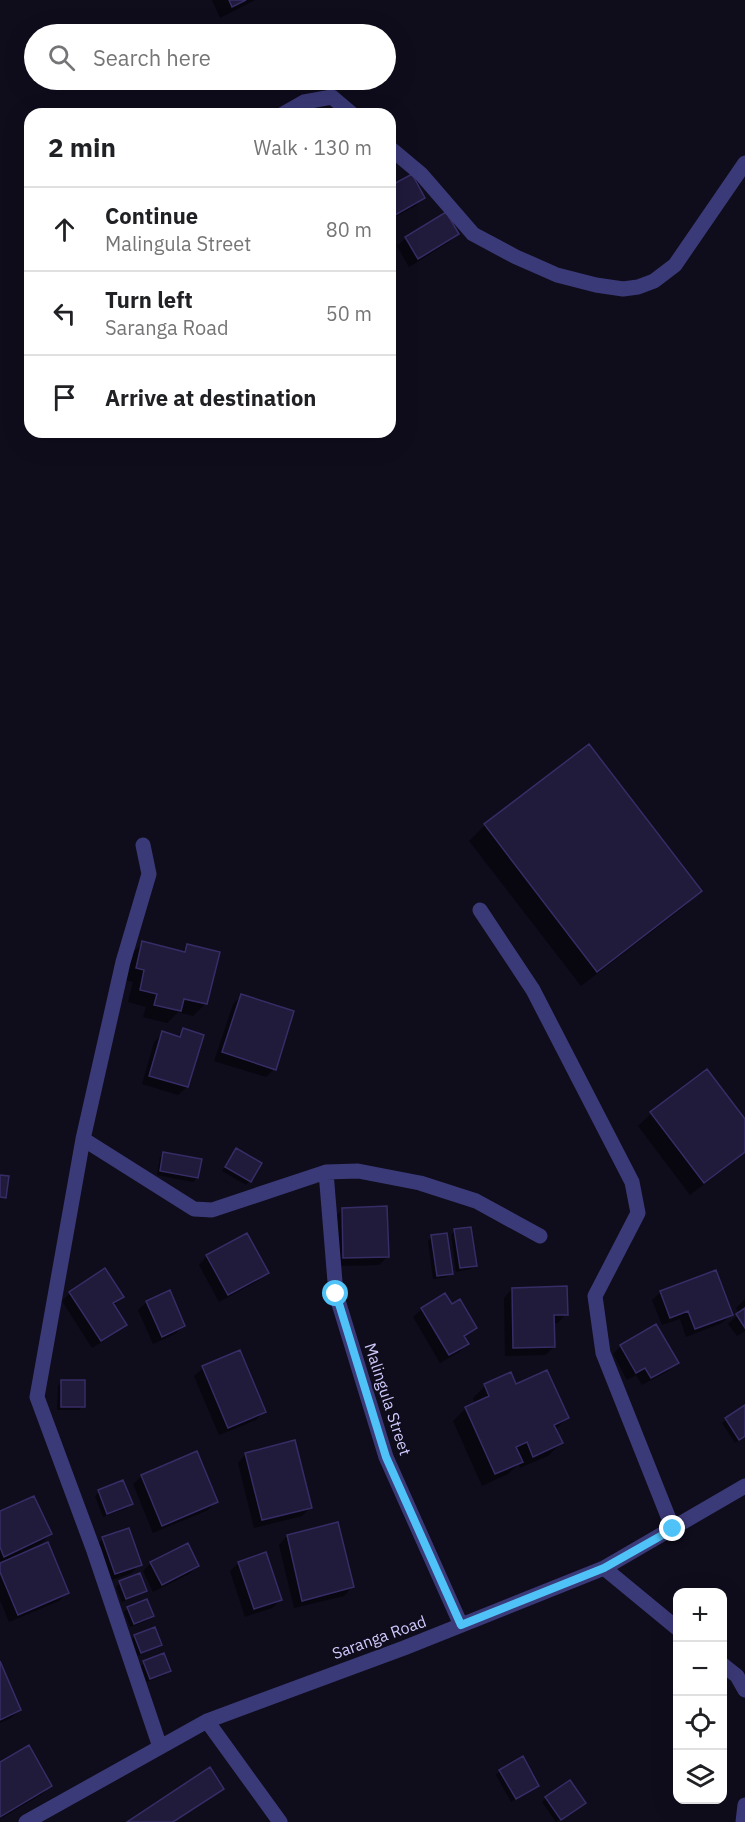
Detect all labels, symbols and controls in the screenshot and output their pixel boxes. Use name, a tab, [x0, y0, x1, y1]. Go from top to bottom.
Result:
search box	[24, 24, 396, 90]
icon: search	[45, 41, 78, 74]
text: Search here	[93, 43, 211, 72]
text: 2 min	[48, 130, 116, 164]
text: Walk · 130 m	[254, 134, 372, 161]
text: Continue	[105, 201, 198, 230]
icon: ahead	[48, 213, 81, 246]
text: 80 m	[326, 216, 372, 243]
text: Malingula Street	[105, 230, 251, 257]
text: Turn left	[105, 285, 193, 314]
icon: left	[48, 297, 81, 330]
text: 50 m	[326, 300, 372, 327]
text: Saranga Road	[105, 314, 228, 341]
icon: arrive	[48, 381, 81, 414]
text: Arrive at destination	[105, 383, 316, 412]
route start	[322, 1280, 348, 1306]
street label: Malingula Street	[360, 1340, 416, 1458]
route end	[659, 1515, 685, 1541]
map controls	[673, 1588, 727, 1804]
button: +	[673, 1588, 727, 1642]
street label: Saranga Road	[329, 1611, 429, 1663]
button: −	[673, 1642, 727, 1696]
button: locate	[673, 1696, 727, 1750]
button: layers	[673, 1750, 727, 1804]

